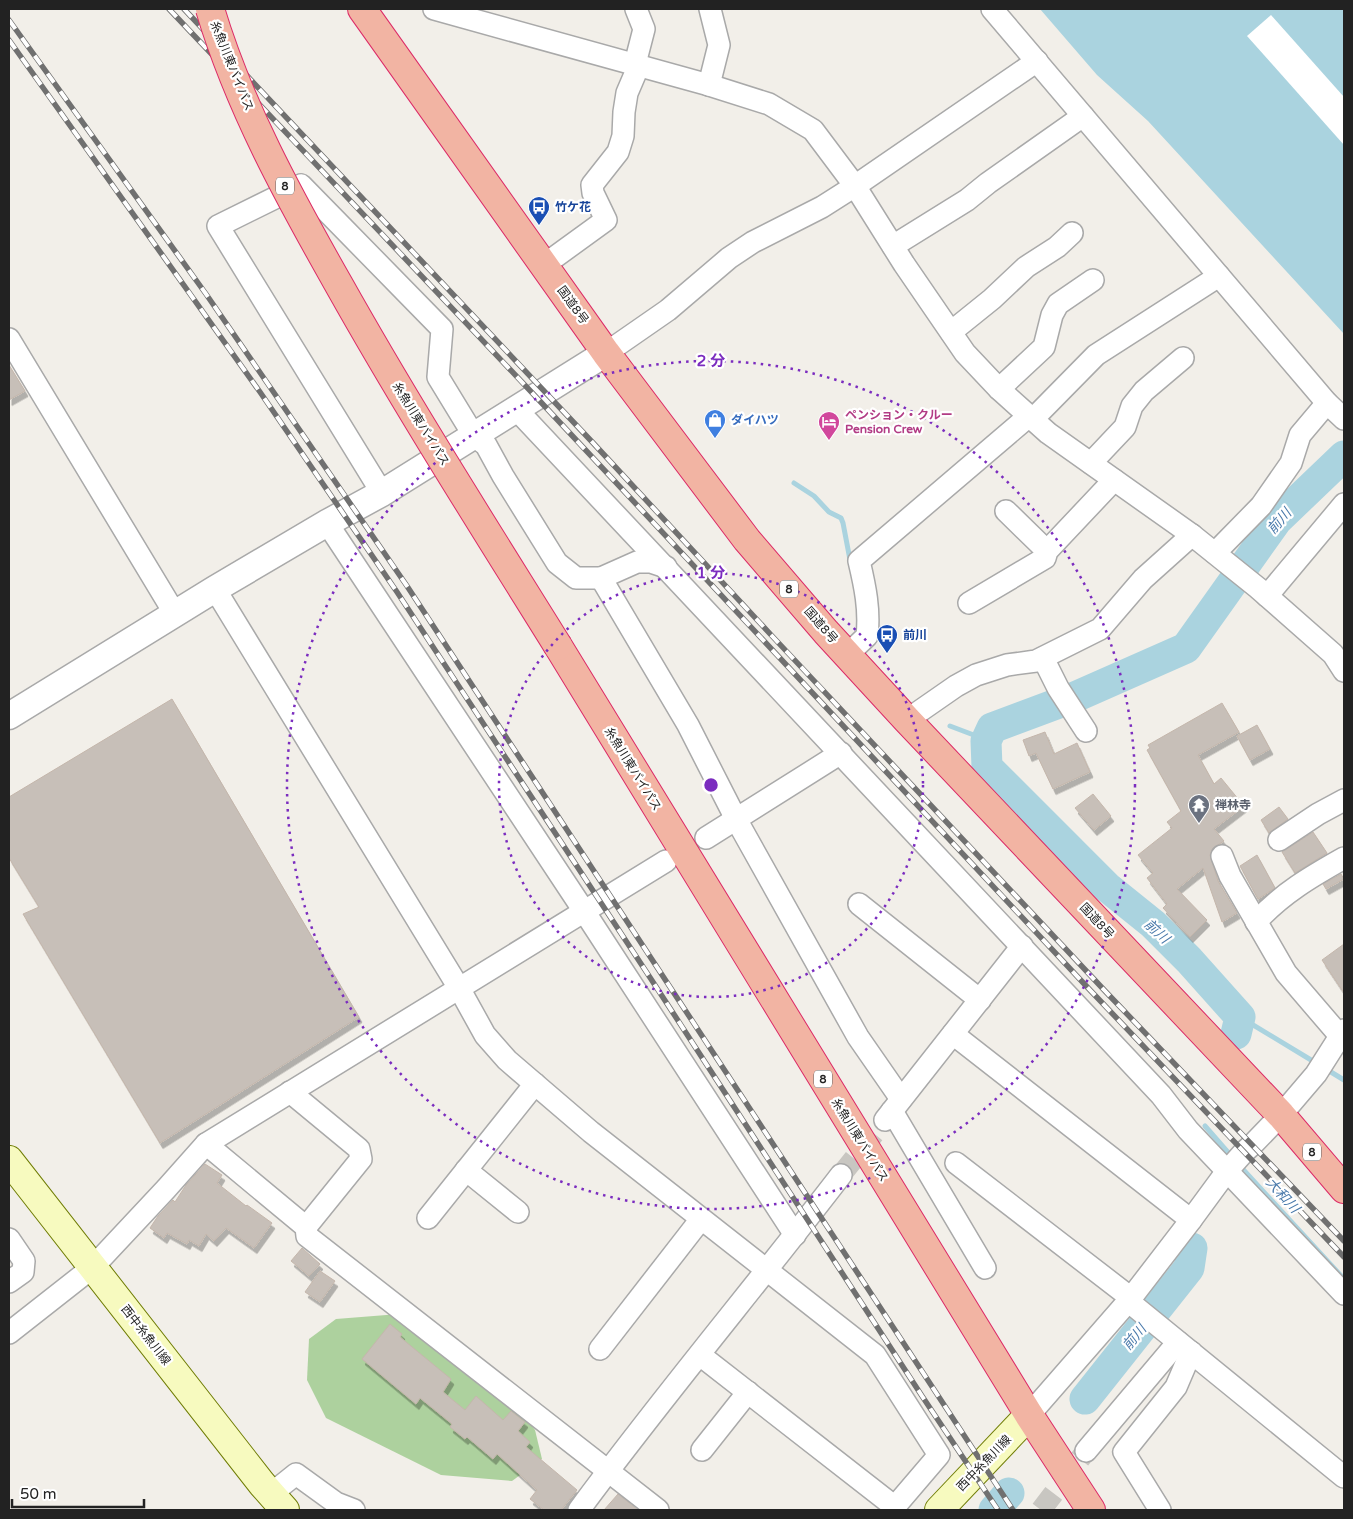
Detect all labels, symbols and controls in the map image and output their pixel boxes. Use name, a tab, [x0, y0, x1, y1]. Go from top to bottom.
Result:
street label: 糸魚川東バイパス	[208, 19, 256, 113]
road number: 8	[276, 178, 294, 195]
bus stop icon: 竹ケ花	[527, 195, 551, 226]
place label: 竹ケ花	[555, 200, 591, 214]
street label: 国道8号	[555, 283, 591, 327]
text: 2 分	[697, 352, 725, 370]
street label: 糸魚川東バイパス	[390, 380, 452, 468]
shop icon: ダイハツ	[703, 408, 727, 439]
place label: ペンション・クルー Pension Crew	[845, 408, 953, 436]
hotel icon: ペンション・クルー Pension Crew	[817, 410, 841, 441]
place label: ダイハツ	[731, 413, 779, 427]
water label: 前川	[1264, 504, 1296, 537]
text: 1 分	[697, 564, 725, 582]
road number: 8	[780, 580, 798, 598]
street label: 国道8号	[801, 604, 841, 646]
bus stop icon: 前川	[875, 623, 899, 654]
place label: 前川	[903, 628, 927, 642]
street label: 糸魚川東バイパス	[602, 725, 664, 813]
centre of rings	[702, 776, 720, 794]
temple icon: 禅林寺	[1187, 793, 1211, 824]
place label: 禅林寺	[1215, 798, 1251, 812]
street label: 国道8号	[1077, 900, 1117, 942]
water label: 前川	[1141, 916, 1174, 948]
road number: 8	[814, 1070, 832, 1088]
street label: 糸魚川東バイパス	[829, 1096, 891, 1184]
road number: 8	[1303, 1144, 1321, 1160]
water label: 大和川	[1262, 1174, 1304, 1218]
street label: 西中糸魚川線	[118, 1302, 174, 1368]
water label: 前川	[1119, 1320, 1151, 1354]
street label: 西中糸魚川線	[954, 1432, 1014, 1494]
scale bar	[12, 1476, 145, 1508]
text: 50 m	[20, 1485, 57, 1503]

